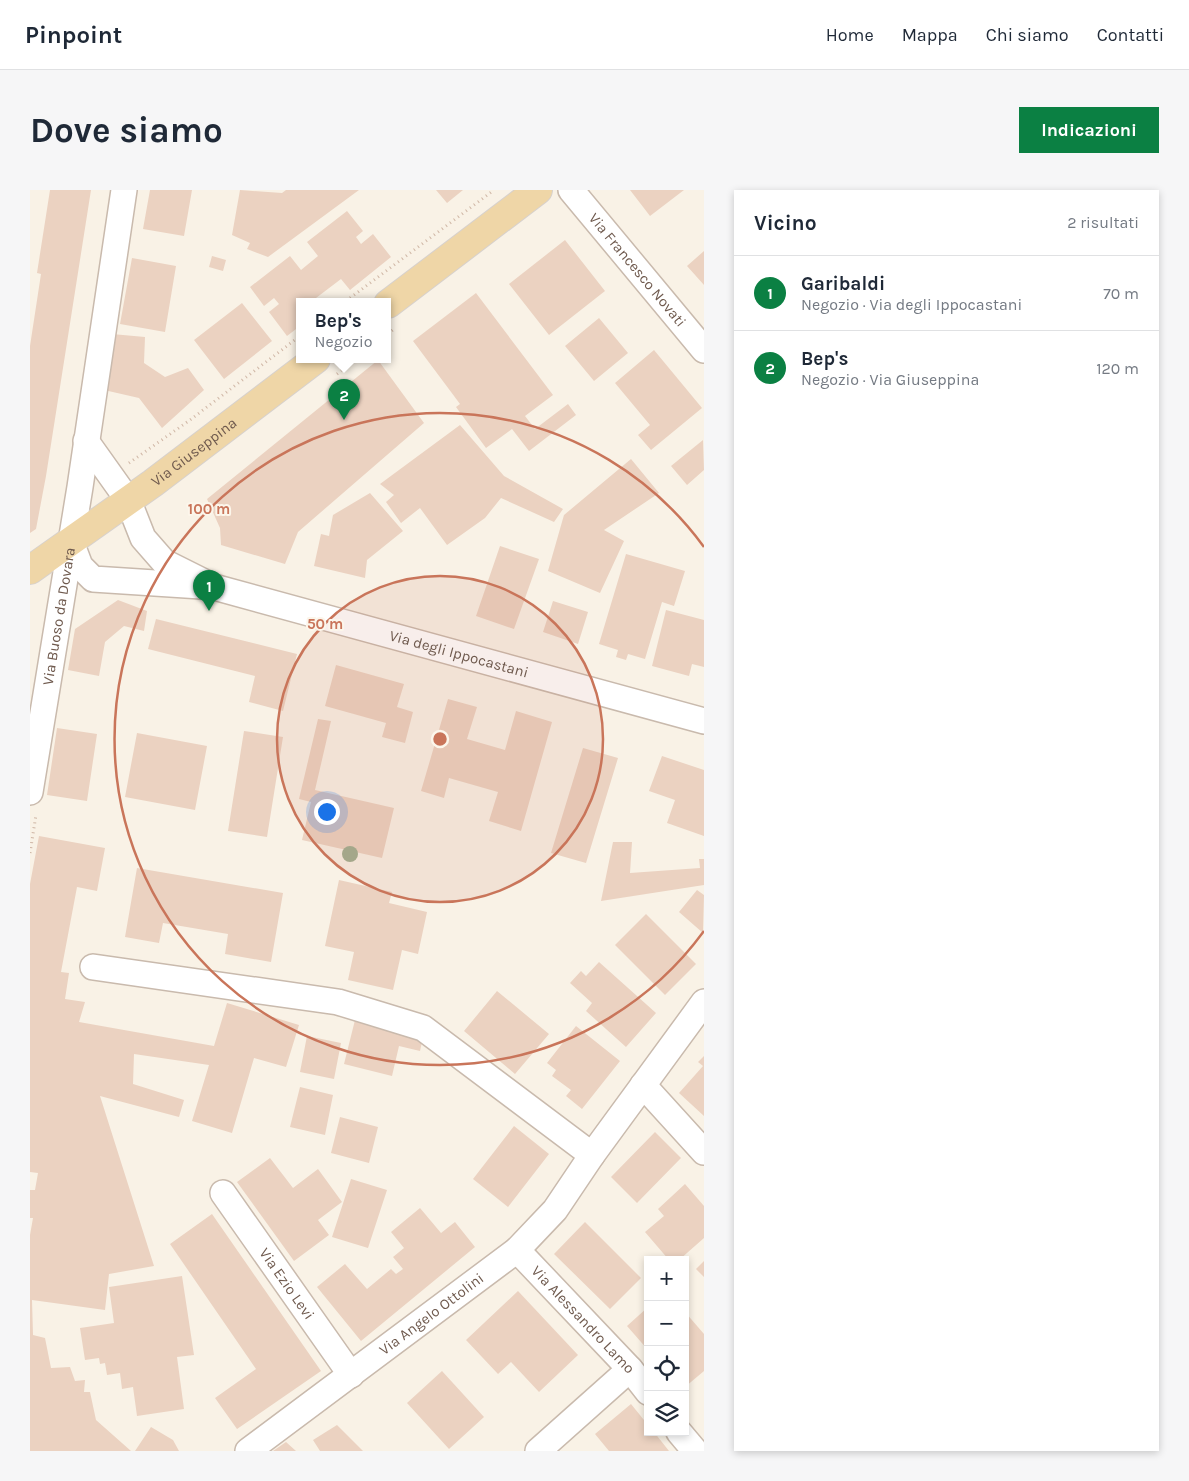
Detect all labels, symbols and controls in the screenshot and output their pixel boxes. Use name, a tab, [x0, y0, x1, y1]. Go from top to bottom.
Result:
text: Pinpoint	[25, 21, 122, 49]
text: Home	[826, 24, 874, 46]
text: Mappa	[902, 24, 958, 46]
text: Chi siamo	[986, 24, 1069, 46]
text: Contatti	[1097, 24, 1164, 46]
button: Indicazioni	[1019, 107, 1159, 153]
text: Dove siamo	[30, 110, 223, 151]
street label: Via Francesco Novati	[585, 209, 690, 331]
text: Vicino	[754, 211, 817, 235]
text: 2 risultati	[1067, 213, 1139, 232]
text: Garibaldi	[801, 273, 885, 295]
text: 1	[767, 284, 773, 303]
text: 70 m	[1103, 284, 1139, 303]
text: Negozio · Via degli Ippocastani	[801, 295, 1022, 314]
popup	[296, 298, 391, 363]
text: Bep's	[314, 310, 362, 332]
text: Negozio	[314, 332, 373, 351]
text: Bep's	[801, 348, 848, 370]
text: 2	[765, 359, 775, 378]
text: 120 m	[1096, 359, 1139, 378]
text: Negozio · Via Giuseppina	[801, 370, 979, 389]
pin: 2	[328, 379, 360, 420]
street label: Via Giuseppina	[147, 414, 240, 490]
text: 100 m	[188, 500, 230, 518]
street label: Via Buoso da Dovara	[39, 546, 79, 687]
pin: 1	[193, 570, 225, 611]
text: 50 m	[307, 615, 343, 633]
street label: Via degli Ippocastani	[387, 626, 530, 682]
centre of rings	[431, 730, 449, 748]
your location	[314, 799, 340, 825]
street label: Via Ezio Levi	[256, 1245, 318, 1323]
map controls	[644, 1256, 689, 1436]
button: +	[644, 1256, 689, 1301]
street label: Via Alessandro Lamo	[528, 1262, 639, 1377]
street label: Via Angelo Ottolini	[376, 1269, 487, 1359]
button: −	[644, 1301, 689, 1346]
button: locate	[644, 1346, 689, 1391]
button: layers	[644, 1391, 689, 1436]

